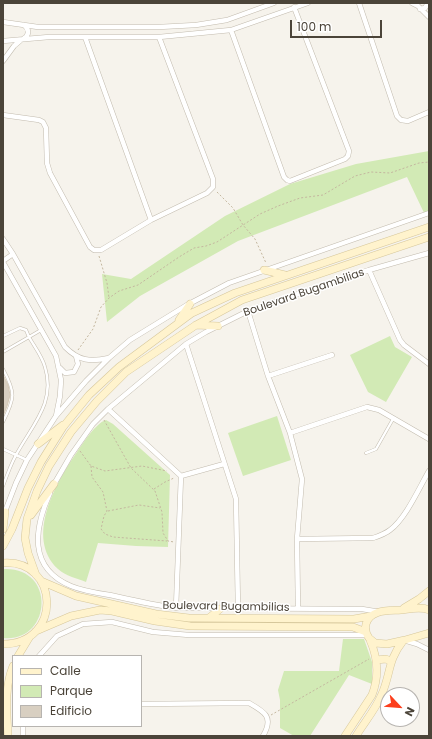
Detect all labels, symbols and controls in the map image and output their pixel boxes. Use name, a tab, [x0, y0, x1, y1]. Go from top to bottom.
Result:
scale bar	[292, 12, 384, 38]
text: 100 m	[297, 18, 331, 35]
street label: Boulevard Bugambilias	[242, 266, 366, 320]
street label: Boulevard Bugambilias	[162, 599, 290, 615]
legend	[12, 655, 142, 727]
text: Calle	[50, 662, 81, 679]
text: Parque	[50, 682, 93, 699]
north arrow	[380, 687, 420, 727]
text: Edificio	[50, 702, 92, 719]
text: N	[401, 705, 419, 719]

